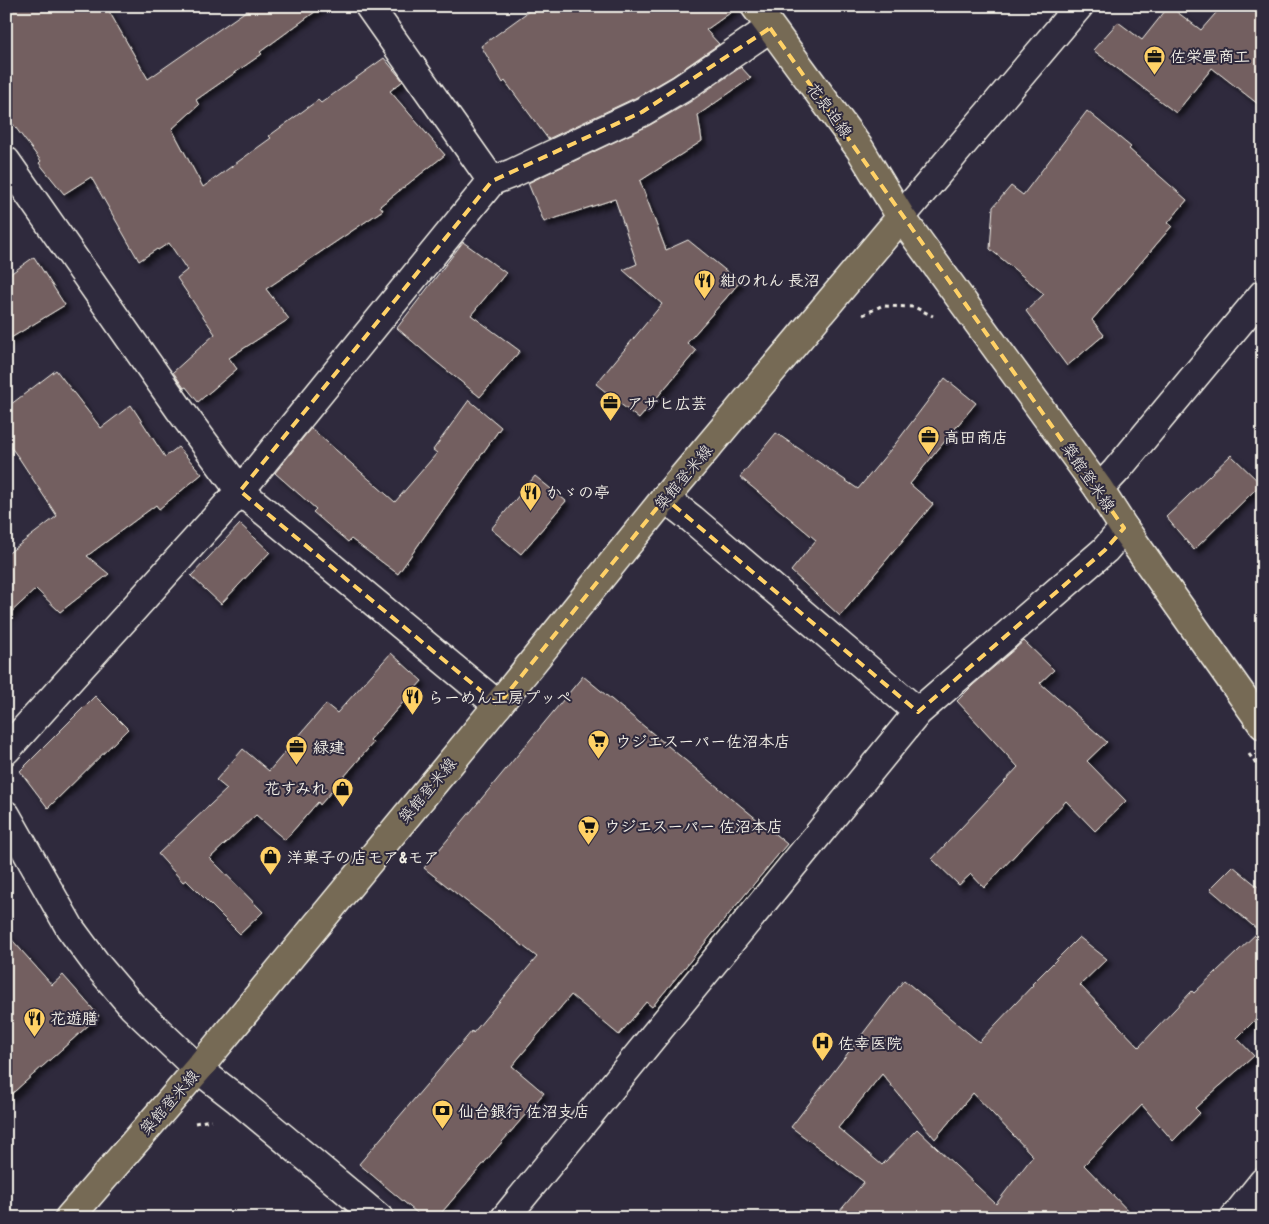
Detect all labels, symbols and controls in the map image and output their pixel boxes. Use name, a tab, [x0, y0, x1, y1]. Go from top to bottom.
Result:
office icon: 佐栄畳商工	[1142, 44, 1166, 75]
place label: 佐栄畳商工	[1170, 45, 1250, 67]
street label: 花泉迫線	[802, 78, 858, 142]
restaurant icon: 紺のれん 長沼	[692, 268, 716, 299]
place label: 紺のれん 長沼	[720, 269, 820, 291]
office icon: アサヒ広芸	[599, 391, 623, 422]
place label: アサヒ広芸	[627, 392, 707, 414]
office icon: 高田商店	[916, 425, 940, 456]
place label: 高田商店	[944, 426, 1008, 448]
street label: 築館登米線	[1057, 438, 1121, 516]
street label: 築館登米線	[649, 439, 717, 515]
restaurant icon: かゞの亭	[518, 480, 542, 511]
place label: かゞの亭	[546, 481, 610, 503]
restaurant icon: らーめん工房プッぺ	[400, 685, 424, 716]
place label: らーめん工房プッぺ	[428, 686, 572, 708]
supermarket icon: ウジエスーパー佐沼本店	[587, 729, 611, 760]
place label: ウジエスーパー佐沼本店	[615, 730, 790, 752]
office icon: 緑建	[285, 735, 309, 766]
place label: 緑建	[313, 736, 345, 758]
street label: 築館登米線	[393, 752, 461, 828]
shop icon: 花すみれ	[331, 776, 355, 807]
place label: 花すみれ	[264, 777, 327, 799]
supermarket icon: ウジエスーパー 佐沼本店	[576, 814, 600, 845]
place label: ウジエスーパー 佐沼本店	[604, 815, 783, 837]
shop icon: 洋菓子の店モア&モア	[259, 845, 283, 876]
place label: 洋菓子の店モア&モア	[287, 846, 439, 868]
restaurant icon: 花遊膳	[22, 1006, 46, 1037]
place label: 花遊膳	[50, 1007, 98, 1029]
hospital icon: 佐幸医院	[810, 1031, 834, 1062]
place label: 佐幸医院	[838, 1032, 902, 1054]
street label: 築館登米線	[134, 1065, 204, 1139]
bank icon: 仙台銀行 佐沼支店	[430, 1099, 454, 1130]
place label: 仙台銀行 佐沼支店	[458, 1100, 590, 1122]

